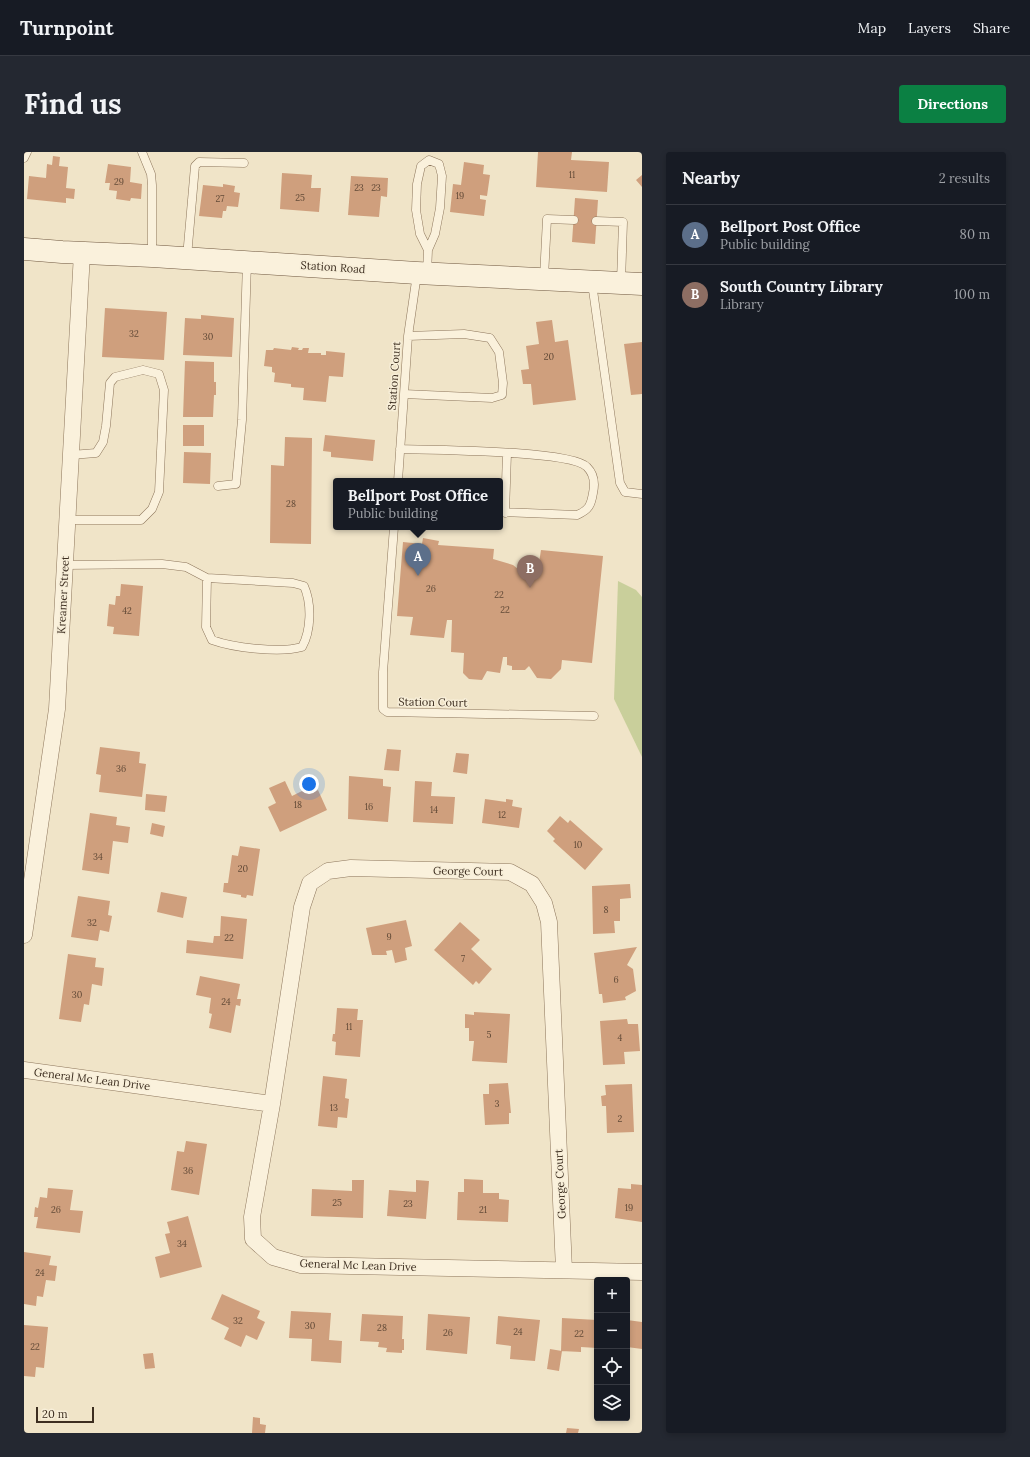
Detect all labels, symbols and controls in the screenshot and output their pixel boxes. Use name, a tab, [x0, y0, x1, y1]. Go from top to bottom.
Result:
text: Turnpoint	[20, 16, 114, 40]
text: Map	[858, 19, 886, 37]
text: Layers	[908, 19, 951, 37]
text: Share	[973, 19, 1010, 37]
button: Directions	[899, 85, 1006, 123]
text: Find us	[24, 86, 122, 122]
text: Nearby	[682, 167, 740, 189]
house number: 11	[569, 169, 575, 180]
text: 2 results	[939, 170, 990, 187]
house number: 29	[114, 176, 124, 187]
house number: 23	[354, 182, 364, 193]
house number: 23	[371, 182, 381, 193]
house number: 19	[456, 190, 464, 201]
house number: 25	[295, 192, 305, 203]
house number: 27	[216, 193, 224, 204]
text: Bellport Post Office	[720, 217, 860, 236]
text: A	[691, 226, 699, 243]
text: 80 m	[960, 226, 990, 243]
text: Public building	[720, 236, 810, 253]
street label: Station Road	[300, 258, 366, 276]
text: South Country Library	[720, 277, 883, 296]
text: B	[691, 286, 699, 303]
text: 100 m	[954, 286, 990, 303]
text: Library	[720, 296, 764, 313]
house number: 32	[129, 328, 139, 339]
house number: 30	[203, 331, 214, 342]
street label: Station Court	[385, 340, 403, 411]
house number: 20	[544, 351, 555, 362]
popup	[333, 478, 503, 530]
text: Bellport Post Office	[348, 486, 488, 505]
house number: 28	[286, 498, 296, 509]
text: Public building	[348, 505, 438, 522]
pin: A	[405, 543, 431, 576]
street label: Kreamer Street	[54, 555, 72, 635]
pin: B	[517, 555, 543, 588]
house number: 26	[426, 583, 436, 594]
house number: 22	[494, 589, 504, 600]
house number: 22	[500, 604, 510, 615]
house number: 42	[122, 605, 132, 616]
street label: Station Court	[398, 694, 468, 710]
house number: 36	[116, 763, 126, 774]
your location	[299, 774, 319, 794]
house number: 18	[294, 799, 302, 810]
house number: 16	[365, 801, 373, 812]
house number: 14	[430, 804, 438, 815]
house number: 12	[498, 809, 506, 820]
house number: 10	[574, 839, 583, 850]
house number: 34	[93, 851, 103, 862]
house number: 20	[238, 863, 249, 874]
street label: George Court	[433, 863, 504, 879]
house number: 8	[603, 904, 609, 915]
house number: 32	[87, 917, 97, 928]
house number: 9	[386, 931, 392, 942]
house number: 22	[224, 932, 234, 943]
house number: 7	[461, 953, 465, 964]
house number: 6	[613, 974, 619, 985]
house number: 30	[72, 989, 83, 1000]
house number: 24	[221, 996, 231, 1007]
house number: 11	[346, 1021, 352, 1032]
house number: 5	[487, 1029, 492, 1040]
house number: 4	[618, 1032, 623, 1043]
street label: General Mc Lean Drive	[33, 1065, 151, 1093]
house number: 3	[494, 1098, 500, 1109]
house number: 13	[330, 1102, 338, 1113]
house number: 2	[618, 1113, 623, 1124]
street label: George Court	[551, 1148, 569, 1219]
house number: 36	[183, 1165, 193, 1176]
house number: 25	[332, 1197, 342, 1208]
house number: 23	[403, 1198, 413, 1209]
house number: 19	[625, 1202, 633, 1213]
house number: 26	[51, 1204, 61, 1215]
house number: 21	[479, 1204, 487, 1215]
house number: 34	[177, 1238, 187, 1249]
street label: General Mc Lean Drive	[299, 1256, 417, 1274]
house number: 24	[35, 1267, 45, 1278]
map controls	[594, 1277, 630, 1421]
button: +	[594, 1277, 630, 1313]
button: −	[594, 1313, 630, 1349]
house number: 32	[233, 1315, 243, 1326]
house number: 30	[305, 1320, 316, 1331]
house number: 28	[377, 1322, 387, 1333]
house number: 24	[513, 1326, 523, 1337]
house number: 26	[443, 1327, 453, 1338]
house number: 22	[574, 1328, 584, 1339]
house number: 22	[30, 1341, 40, 1352]
button: locate	[594, 1349, 630, 1385]
button: layers	[594, 1385, 630, 1421]
scale bar	[36, 1405, 94, 1424]
text: 20 m	[42, 1407, 67, 1421]

